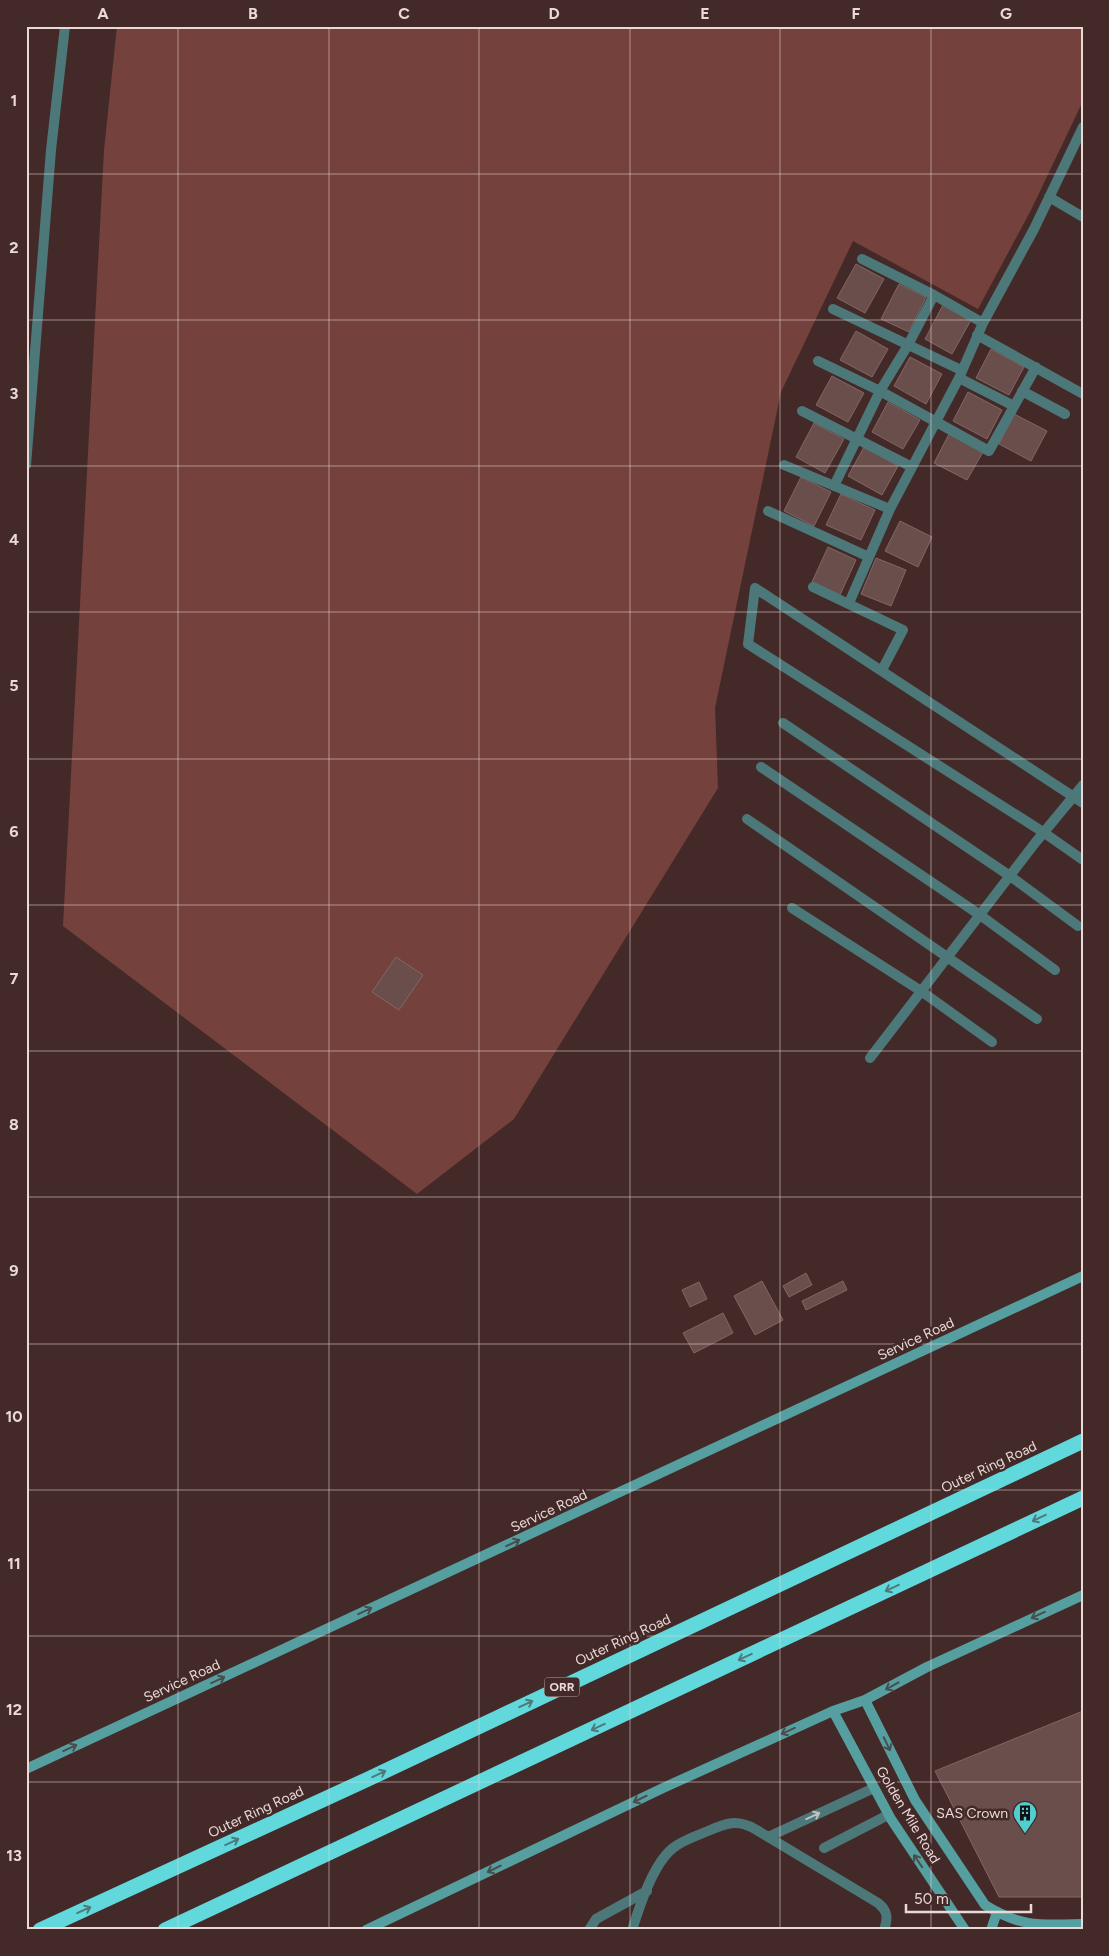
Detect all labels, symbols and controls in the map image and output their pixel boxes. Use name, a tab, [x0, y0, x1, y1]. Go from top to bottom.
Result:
text: A	[97, 4, 109, 23]
text: B	[248, 4, 258, 23]
text: C	[398, 4, 410, 23]
text: D	[548, 4, 560, 23]
text: E	[700, 4, 710, 23]
text: F	[852, 4, 861, 23]
text: G	[1000, 4, 1012, 23]
text: 1	[11, 91, 17, 110]
text: 2	[9, 238, 19, 257]
text: 3	[10, 384, 19, 403]
text: 4	[9, 530, 19, 549]
text: 5	[9, 676, 19, 695]
text: 6	[9, 822, 19, 841]
text: 7	[10, 969, 19, 988]
text: 8	[9, 1115, 19, 1134]
text: 9	[9, 1261, 19, 1280]
street label: Service Road	[875, 1314, 957, 1364]
text: 10	[5, 1407, 23, 1426]
street label: Outer Ring Road	[939, 1437, 1039, 1497]
street label: Service Road	[508, 1486, 590, 1536]
one-way arrow	[1032, 1514, 1047, 1524]
one-way arrow	[505, 1538, 520, 1548]
text: 11	[7, 1554, 21, 1573]
one-way arrow	[885, 1584, 900, 1593]
one-way arrow	[357, 1606, 372, 1616]
street label: Outer Ring Road	[573, 1610, 673, 1670]
one-way arrow	[1031, 1611, 1046, 1621]
one-way arrow	[738, 1653, 753, 1662]
street label: Service Road	[141, 1656, 223, 1706]
one-way arrow	[210, 1674, 225, 1684]
road number: ORR	[544, 1678, 580, 1696]
one-way arrow	[885, 1681, 900, 1691]
one-way arrow	[518, 1699, 533, 1708]
text: 12	[6, 1700, 22, 1719]
one-way arrow	[591, 1722, 606, 1732]
one-way arrow	[781, 1727, 796, 1737]
one-way arrow	[883, 1736, 892, 1751]
one-way arrow	[63, 1743, 78, 1753]
street label: Golden Mile Road	[872, 1763, 944, 1867]
one-way arrow	[371, 1768, 386, 1778]
street label: Outer Ring Road	[206, 1782, 306, 1842]
one-way arrow	[633, 1794, 648, 1804]
building icon: SAS Crown	[1012, 1800, 1038, 1834]
place label: SAS Crown	[936, 1805, 1008, 1822]
one-way arrow	[805, 1811, 820, 1821]
one-way arrow	[224, 1836, 239, 1846]
text: 13	[6, 1846, 22, 1865]
one-way arrow	[913, 1854, 923, 1868]
one-way arrow	[487, 1865, 502, 1874]
scale bar	[906, 1881, 1032, 1913]
text: 50 m	[914, 1890, 949, 1908]
one-way arrow	[76, 1904, 91, 1914]

